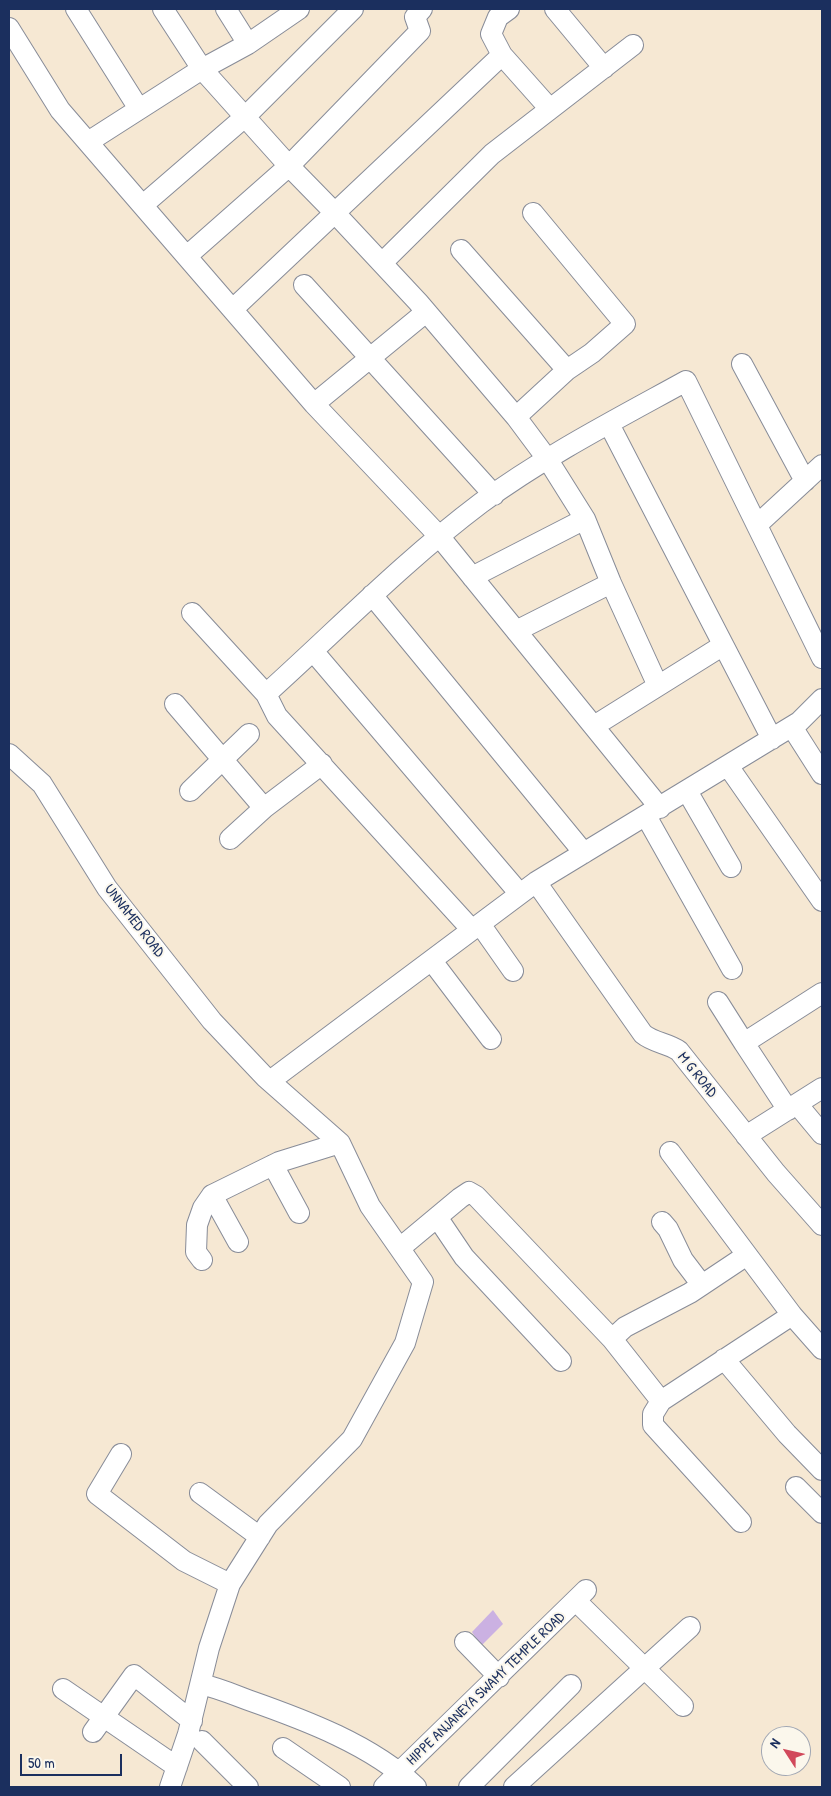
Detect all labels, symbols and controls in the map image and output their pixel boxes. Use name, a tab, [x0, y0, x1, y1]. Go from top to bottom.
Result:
street label: UNNAMED ROAD	[100, 881, 168, 961]
street label: M G ROAD	[673, 1049, 721, 1101]
street label: HIPPE ANJANEYA SWAMY TEMPLE ROAD	[403, 1609, 569, 1769]
north arrow	[761, 1726, 811, 1776]
text: N	[764, 1734, 784, 1751]
scale bar	[22, 1744, 125, 1776]
text: 50 m	[28, 1752, 55, 1773]

